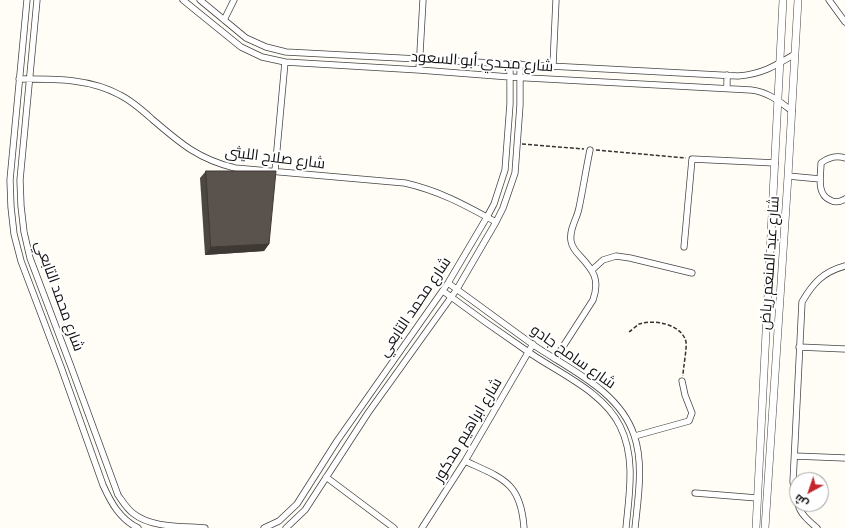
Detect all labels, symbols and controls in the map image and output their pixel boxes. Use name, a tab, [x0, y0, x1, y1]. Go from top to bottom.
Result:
street label: شارع مجدي أبو السعود	[410, 48, 554, 76]
street label: شارع صلاح الليثى	[224, 143, 326, 173]
street label: شارع عبد المنعم رياض	[756, 195, 784, 331]
street label: شارع محمد التابعي	[31, 238, 87, 354]
street label: شارع محمد التابعي	[375, 254, 455, 360]
street label: شارع سامح جادو	[527, 321, 619, 393]
street label: شارع ابراهيم مدكور	[430, 375, 506, 485]
north arrow	[789, 472, 829, 512]
text: ش	[792, 491, 811, 510]

